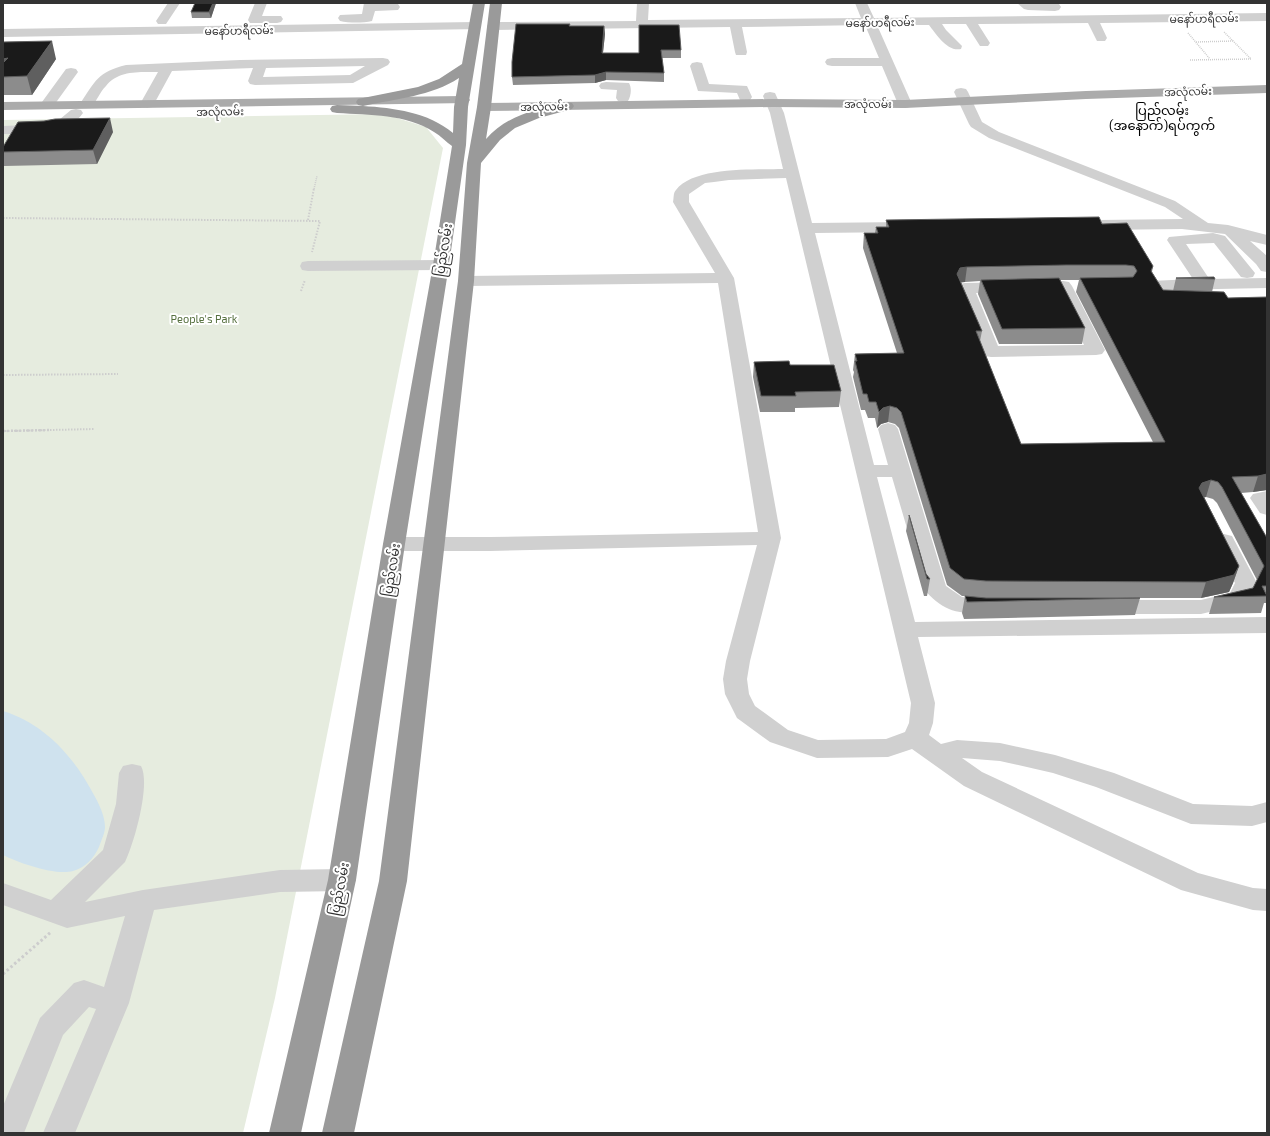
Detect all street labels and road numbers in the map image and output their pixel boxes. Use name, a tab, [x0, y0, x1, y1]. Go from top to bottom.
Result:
street label: မနော်ဟရီလမ်း	[1169, 11, 1239, 28]
street label: မနော်ဟရီလမ်း	[845, 15, 915, 32]
street label: မနော်ဟရီလမ်း	[204, 23, 274, 40]
street label: အလုံလမ်း	[1164, 84, 1212, 101]
street label: အလုံလမ်း	[844, 97, 892, 113]
street label: အလုံလမ်း	[520, 99, 568, 116]
street label: အလုံလမ်း	[196, 104, 244, 121]
street label: ပြည်လမ်း	[431, 222, 458, 278]
street label: ပြည်လမ်း	[379, 542, 406, 598]
street label: ပြည်လမ်း	[326, 861, 355, 918]

